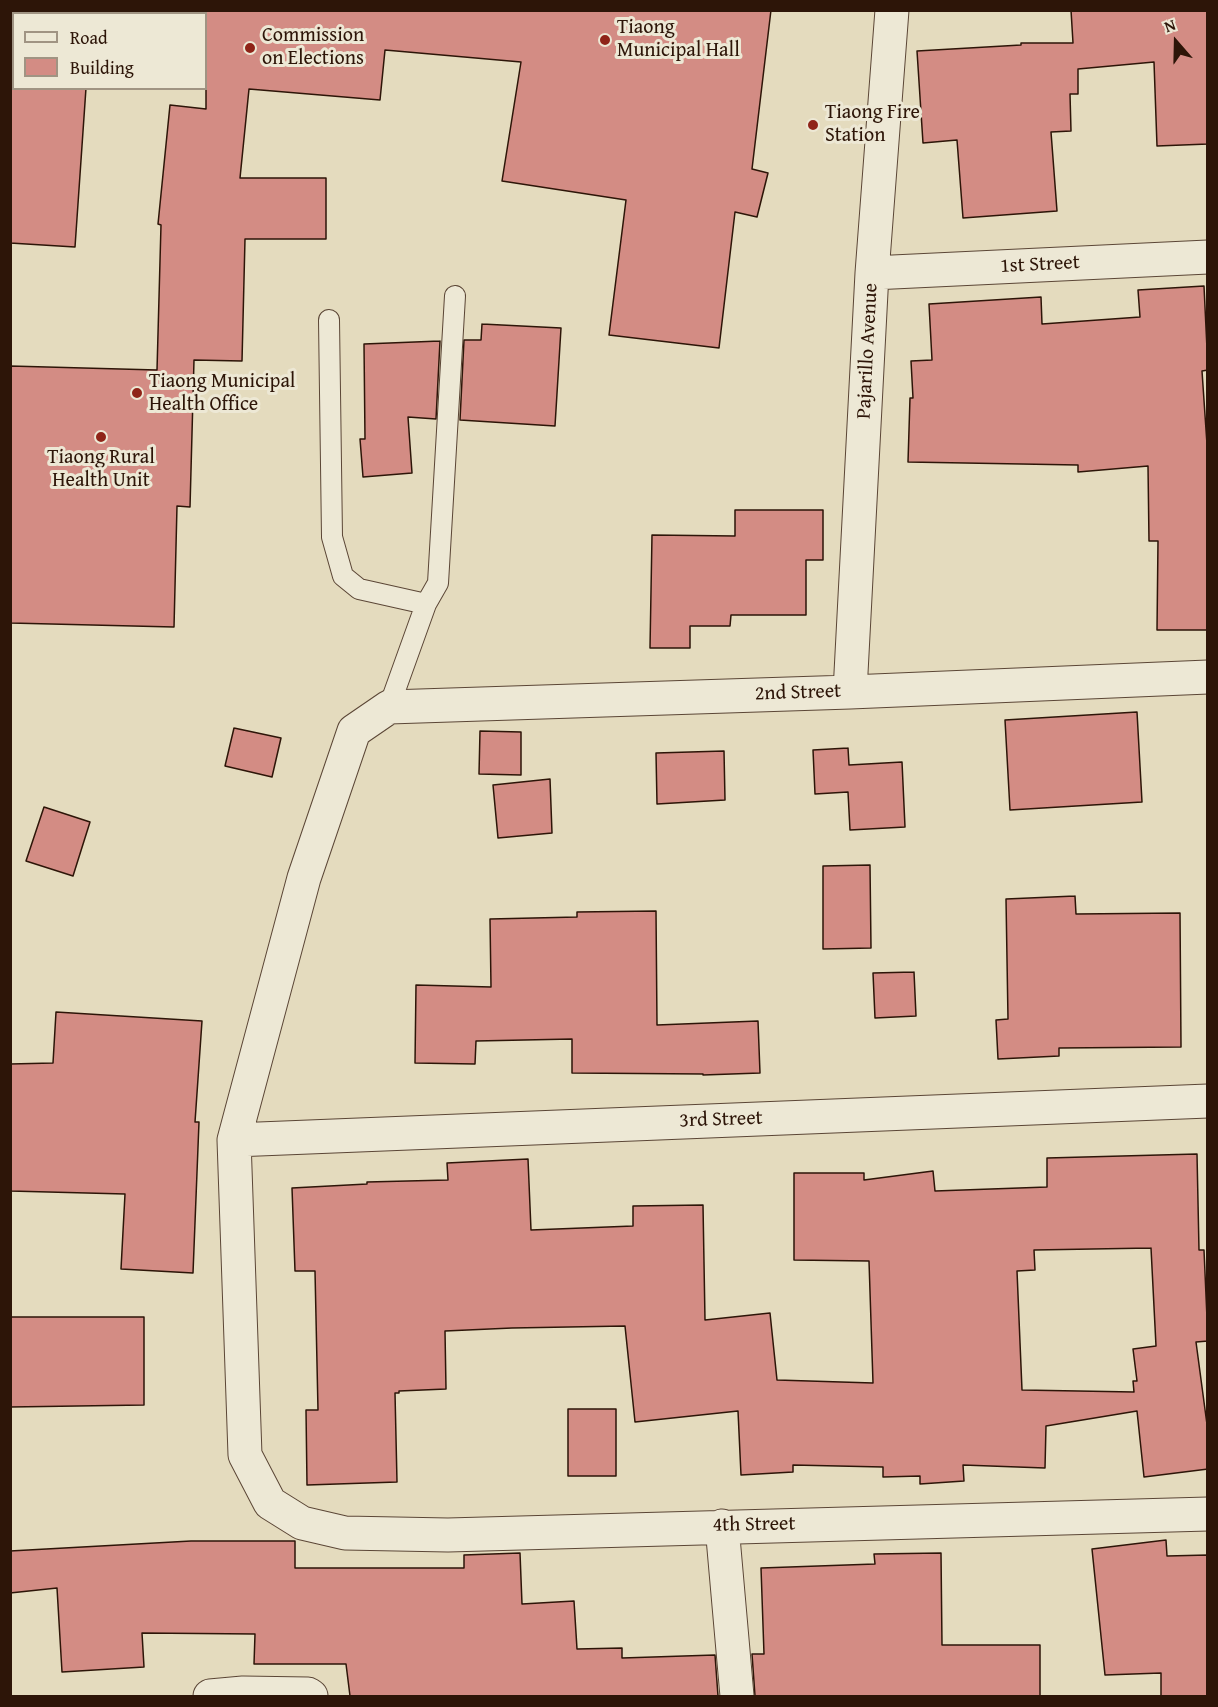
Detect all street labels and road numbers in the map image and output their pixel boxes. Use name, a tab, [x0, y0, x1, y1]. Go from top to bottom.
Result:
street label: 1st Street	[1000, 251, 1080, 279]
street label: Pajarillo Avenue	[852, 282, 884, 420]
street label: 2nd Street	[754, 679, 842, 707]
street label: 3rd Street	[679, 1107, 763, 1133]
street label: 4th Street	[712, 1512, 796, 1538]

